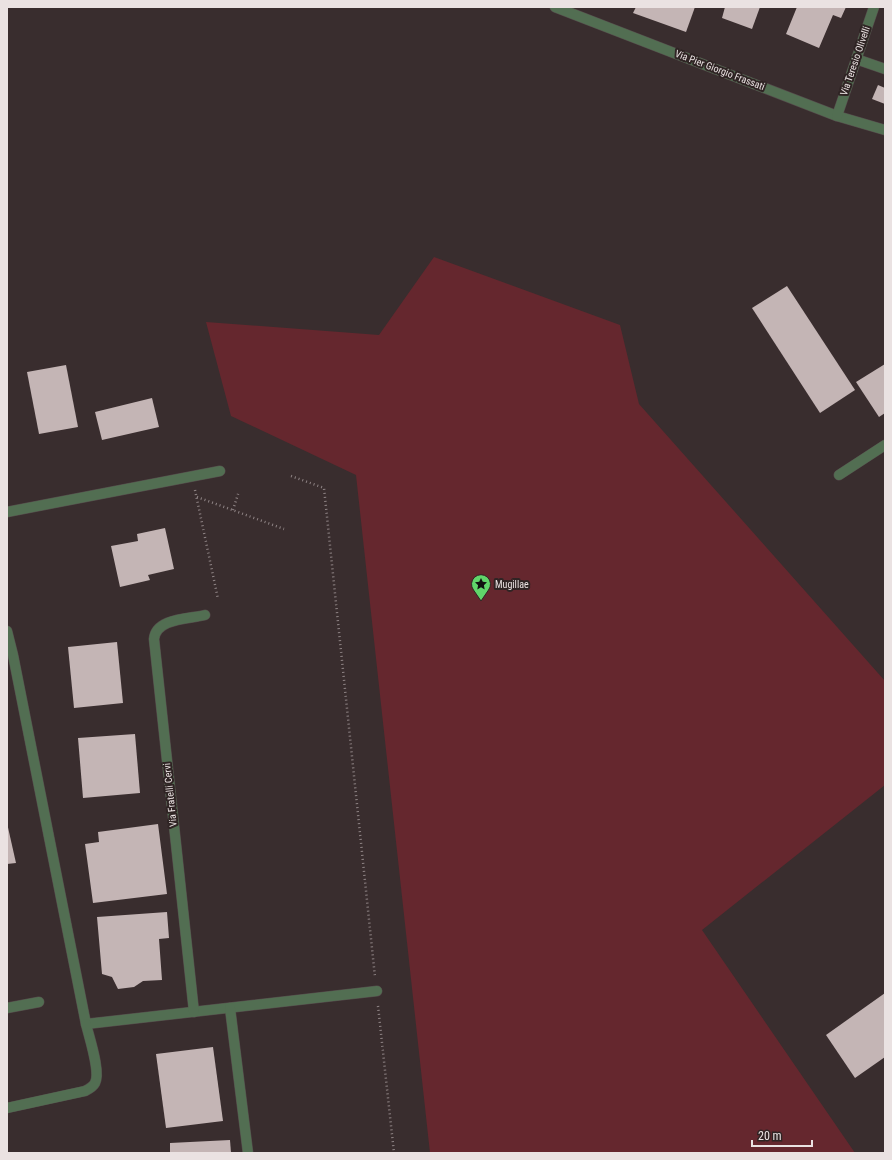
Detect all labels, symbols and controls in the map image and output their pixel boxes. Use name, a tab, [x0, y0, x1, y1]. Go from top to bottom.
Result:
street label: Via Teresio Olivelli	[838, 25, 872, 97]
street label: Via Pier Giorgio Frassati	[674, 48, 766, 92]
place icon: Mugillae	[470, 573, 492, 601]
place label: Mugillae	[495, 579, 529, 590]
street label: Via Fratelli Cervi	[161, 762, 179, 828]
scale bar	[752, 1122, 812, 1148]
text: 20 m	[758, 1129, 782, 1143]

